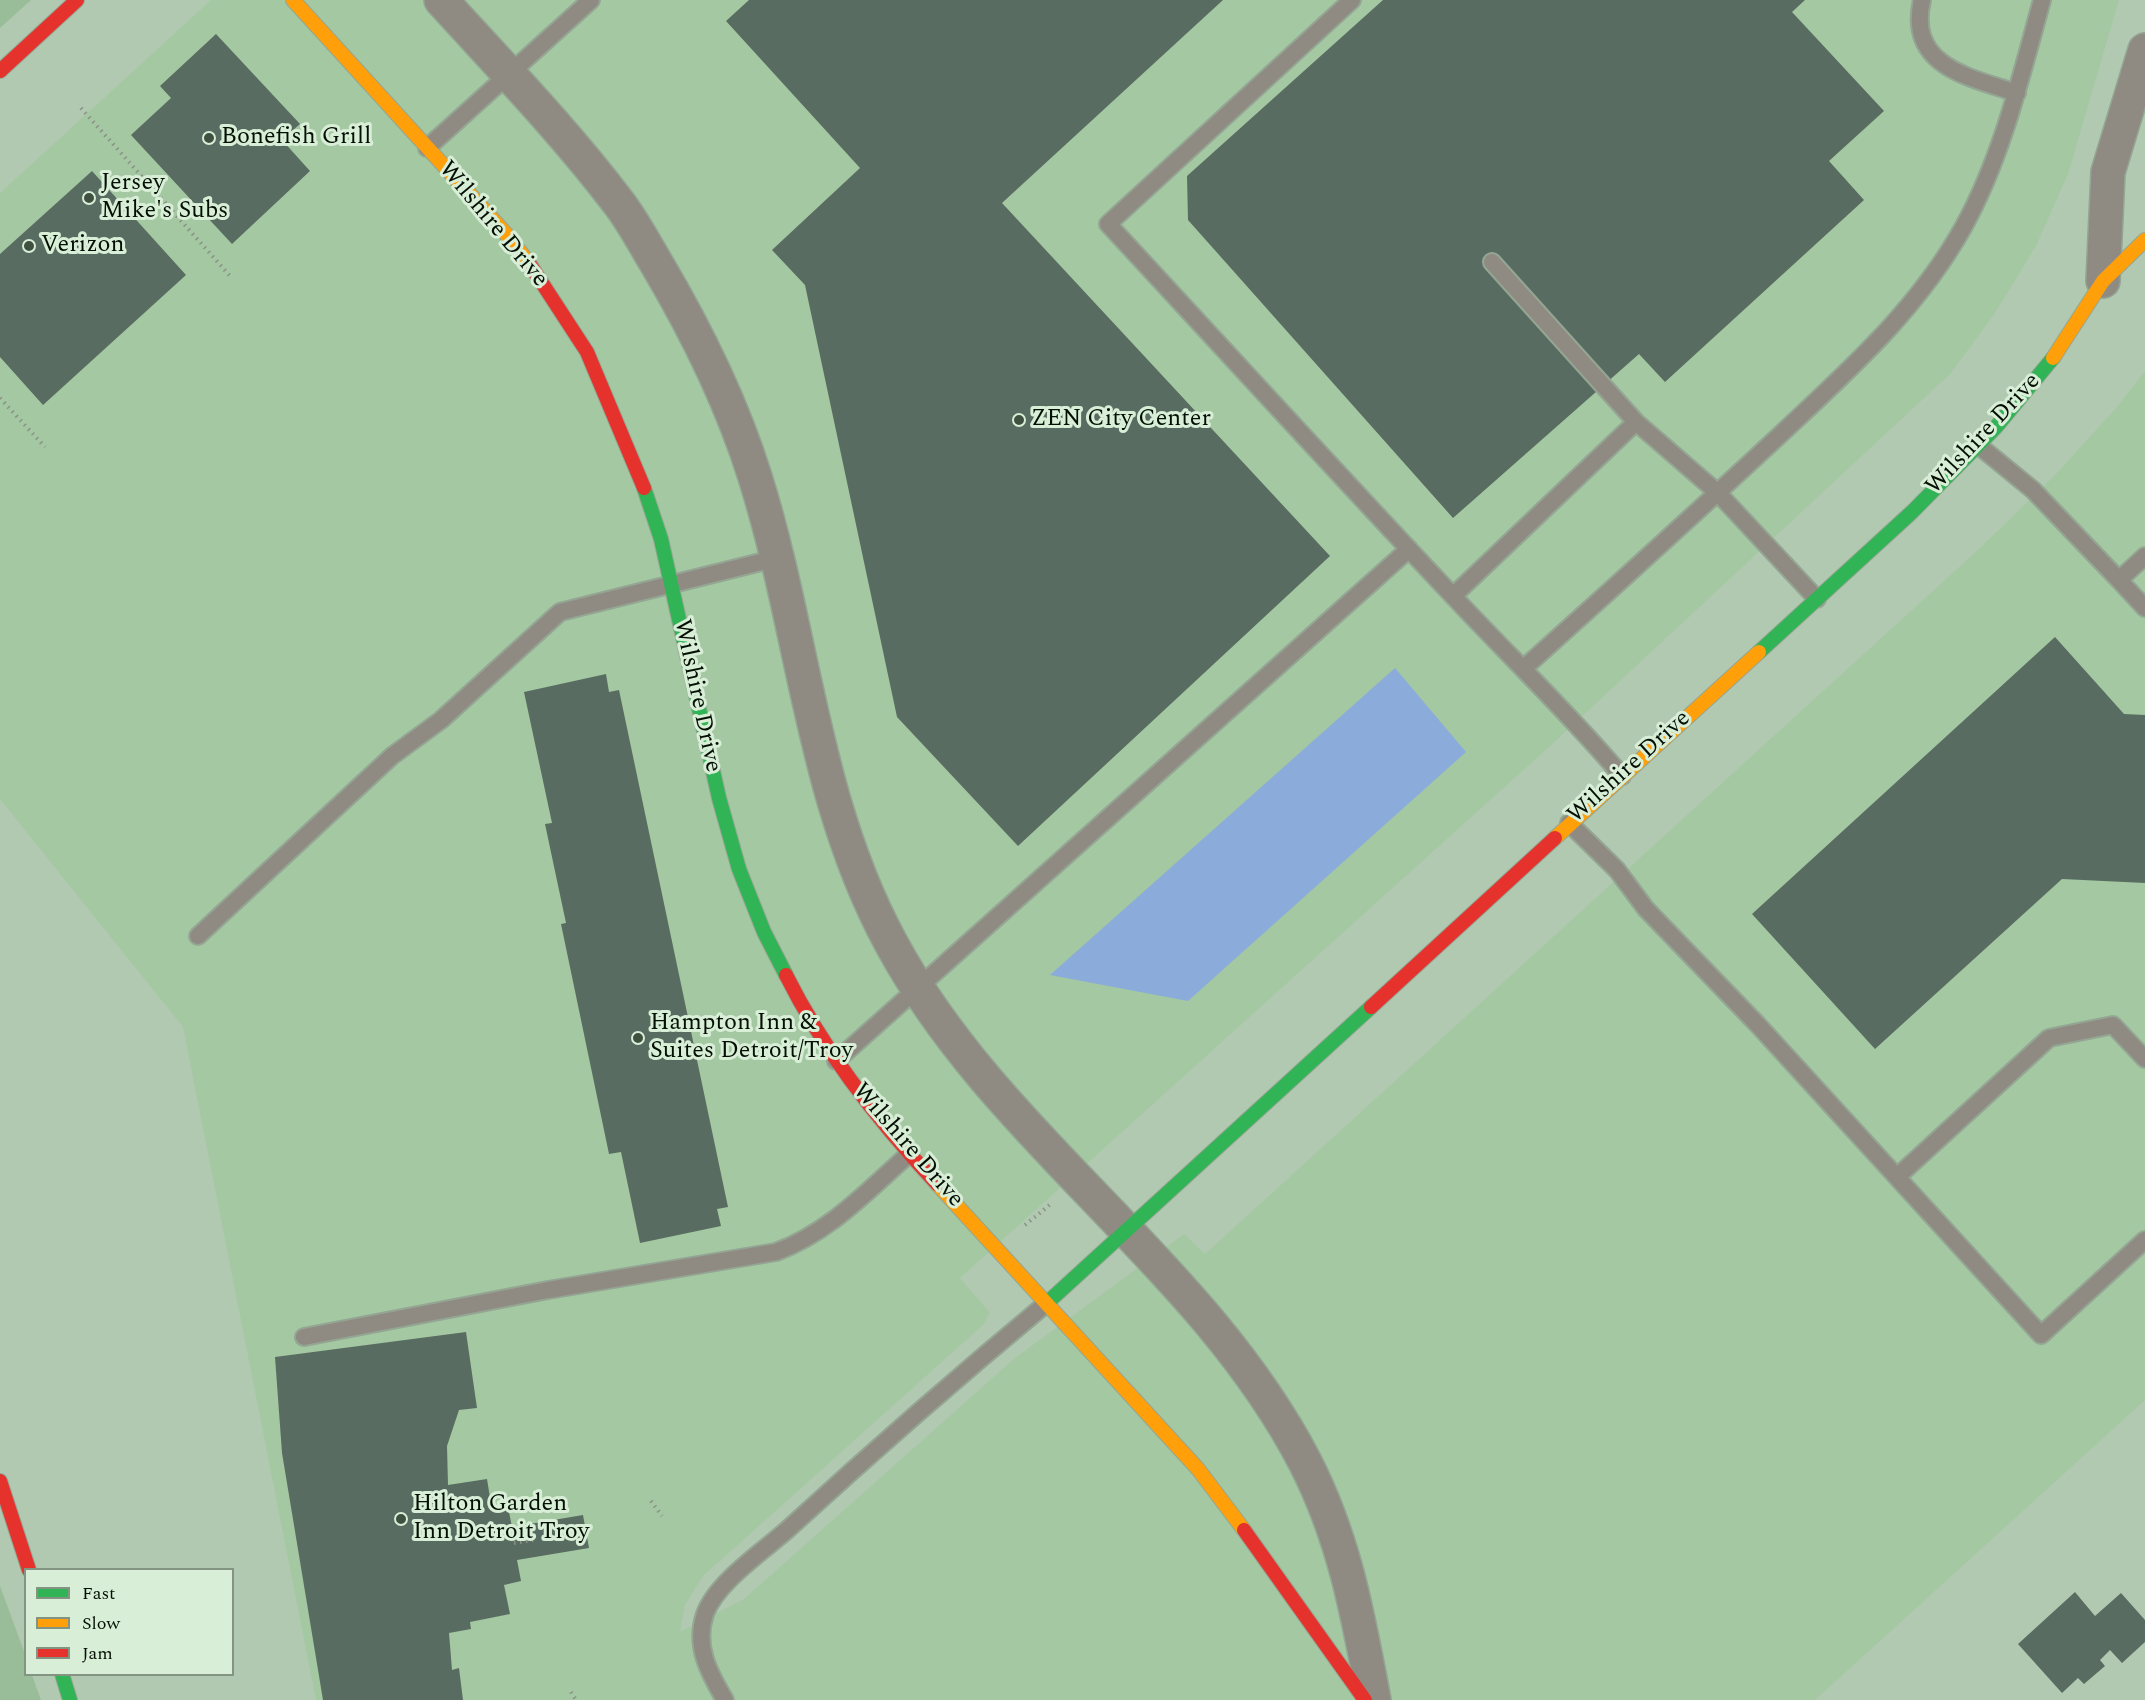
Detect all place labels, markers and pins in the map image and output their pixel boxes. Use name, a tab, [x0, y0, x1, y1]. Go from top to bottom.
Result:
place label: Bonefish Grill	[221, 124, 371, 152]
marker: Bonefish Grill	[202, 131, 216, 145]
place label: Jersey Mike's Subs	[101, 170, 228, 226]
marker: Jersey Mike's Subs	[82, 191, 96, 205]
place label: Verizon	[41, 232, 124, 260]
marker: Verizon	[22, 239, 36, 253]
place label: ZEN City Center	[1031, 406, 1211, 434]
marker: ZEN City Center	[1012, 413, 1026, 427]
place label: Hampton Inn & Suites Detroit/Troy	[650, 1010, 853, 1066]
marker: Hampton Inn & Suites Detroit/Troy	[631, 1031, 645, 1045]
place label: Hilton Garden Inn Detroit Troy	[413, 1491, 589, 1547]
marker: Hilton Garden Inn Detroit Troy	[394, 1512, 408, 1526]

